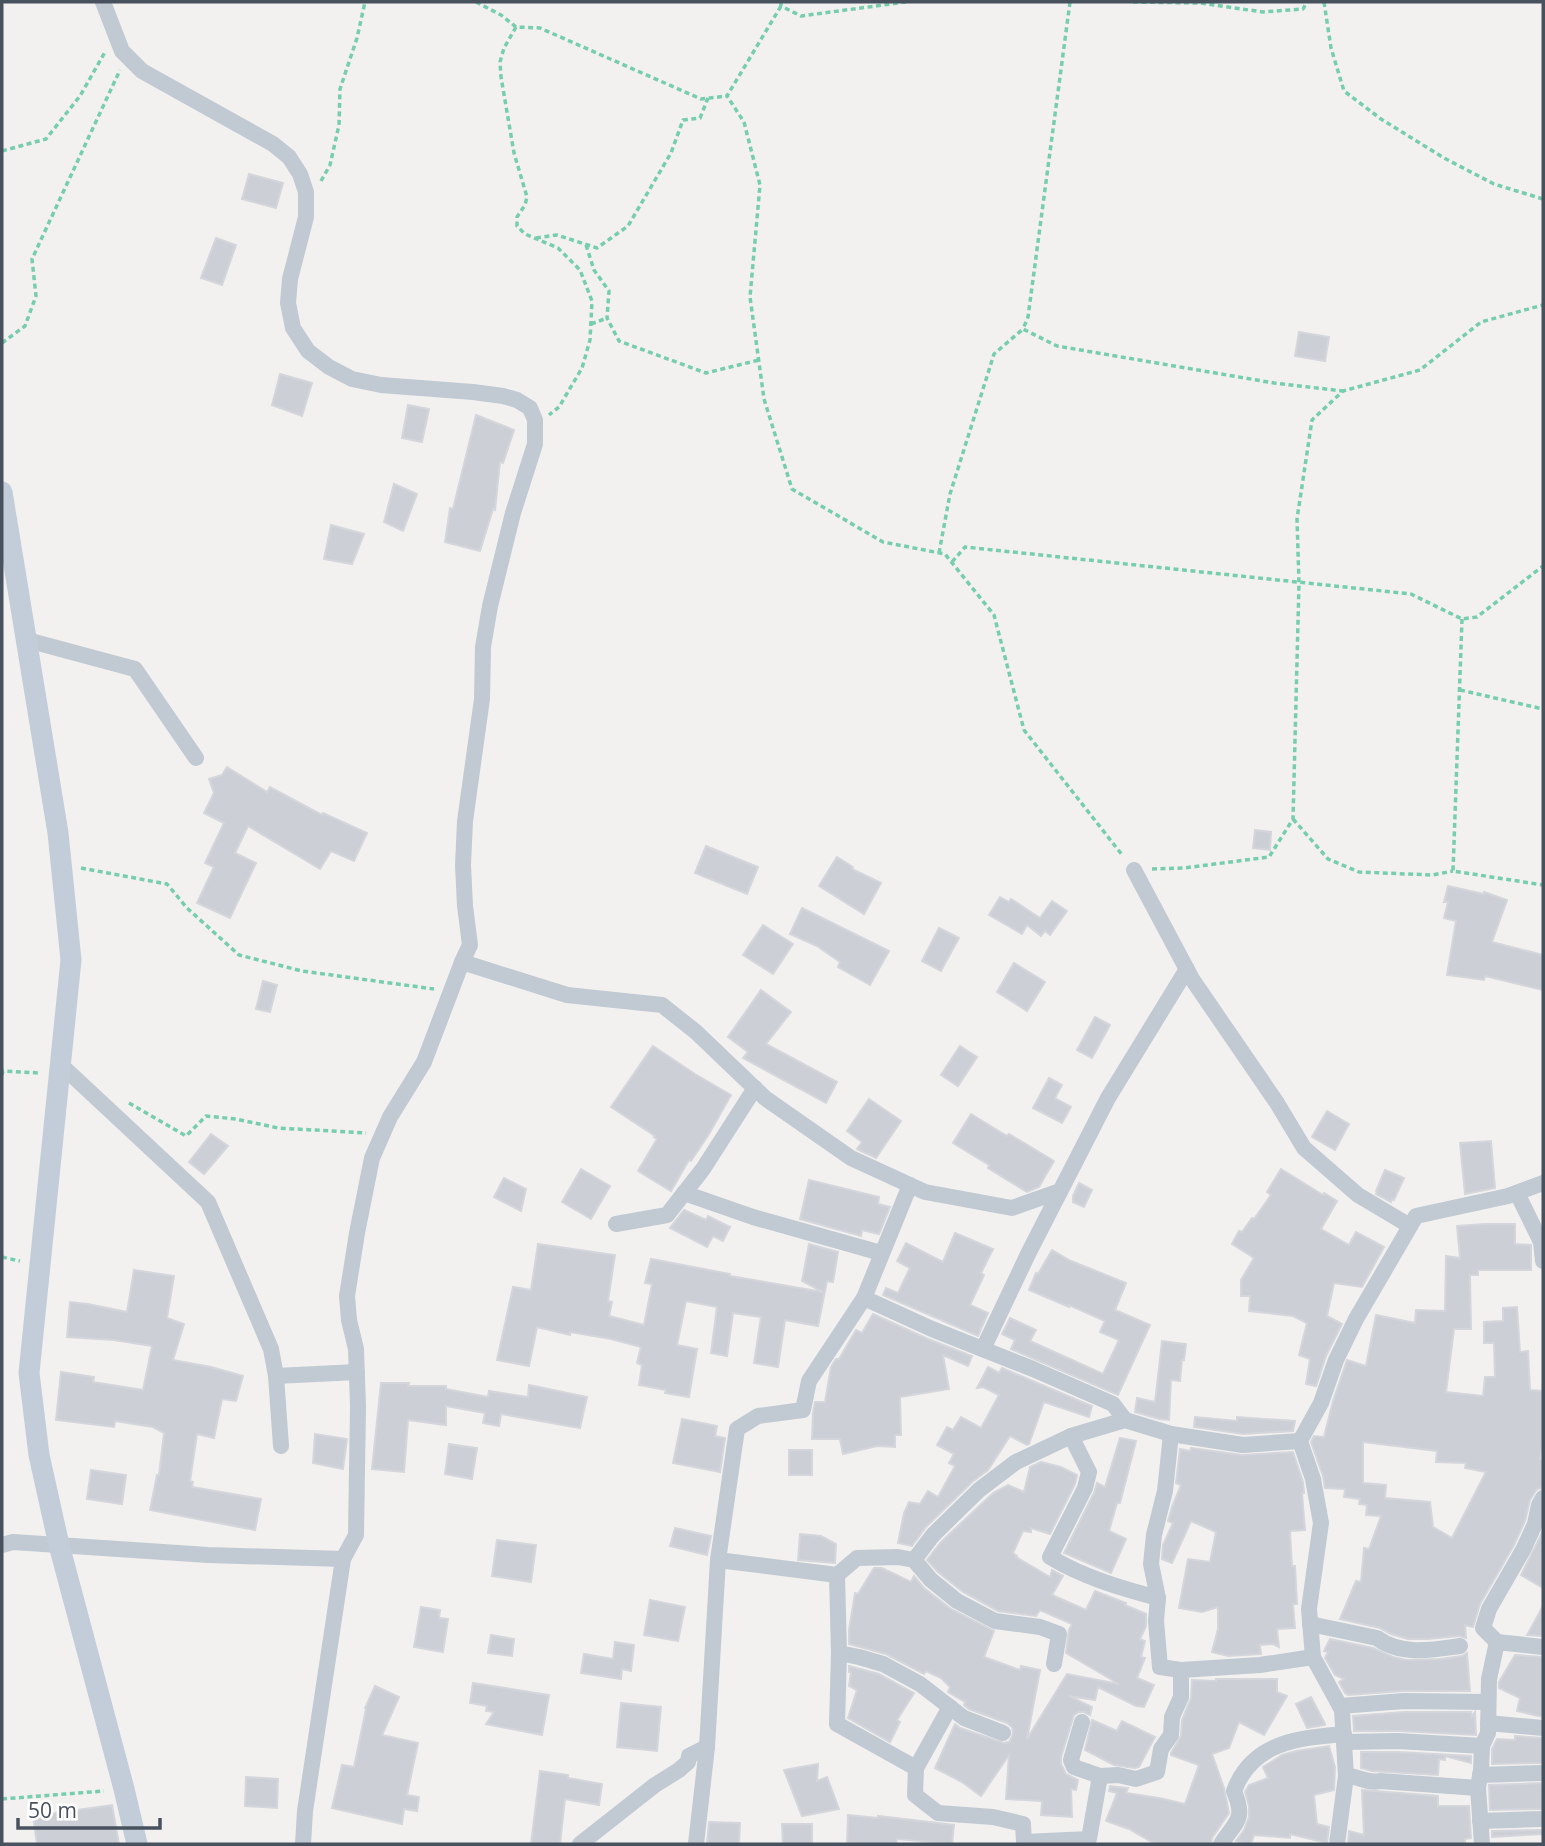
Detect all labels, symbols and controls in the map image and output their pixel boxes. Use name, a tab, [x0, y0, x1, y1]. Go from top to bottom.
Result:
scale bar	[18, 1786, 159, 1830]
text: 50 m	[28, 1796, 77, 1824]

